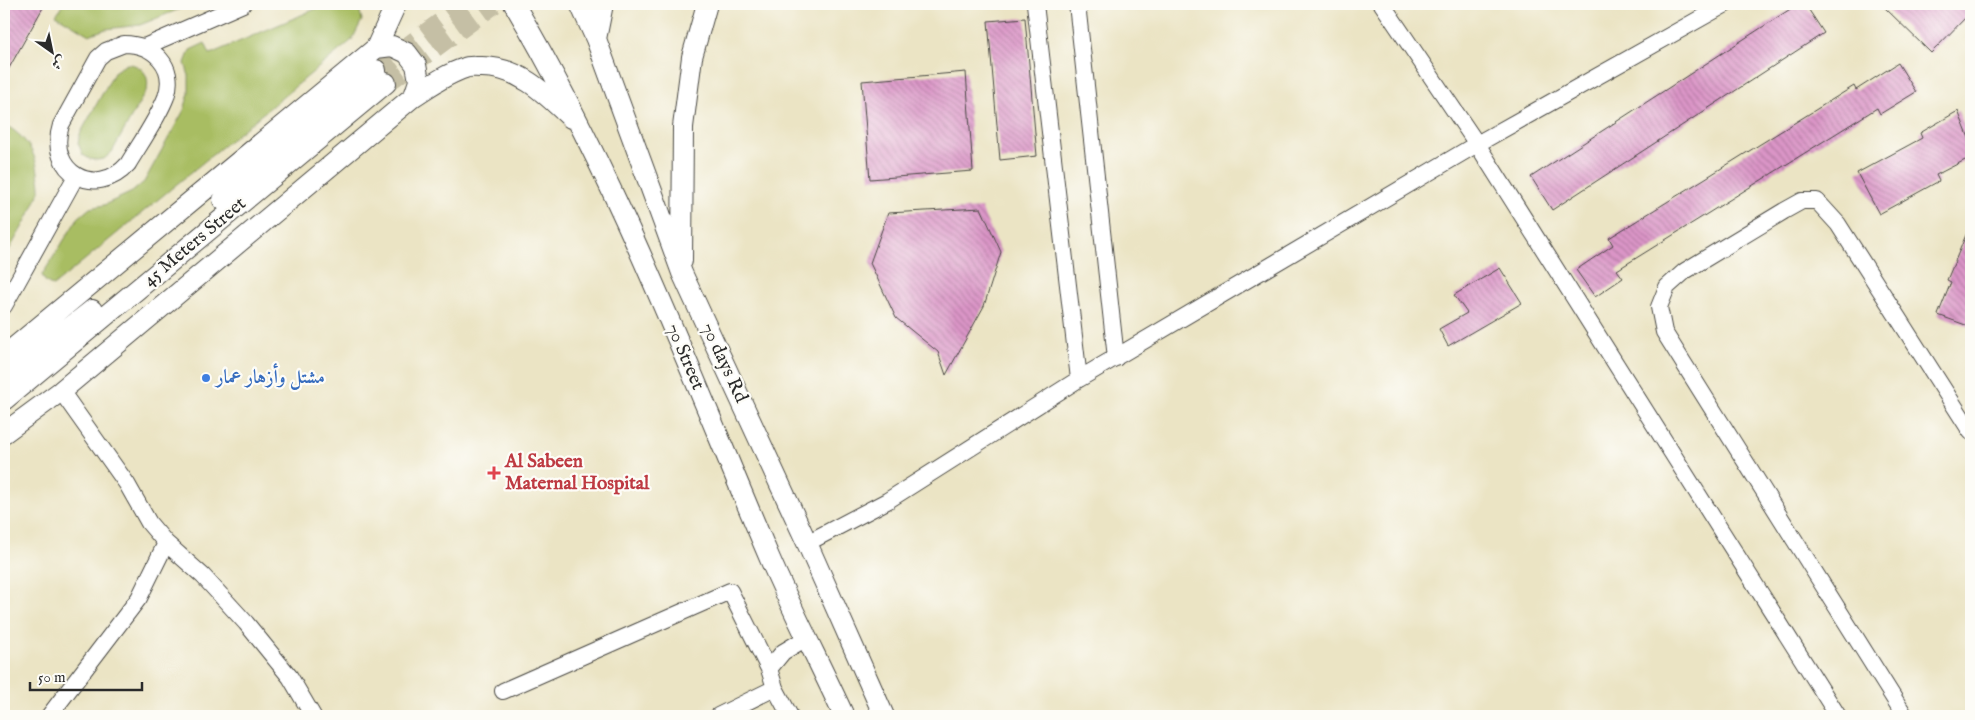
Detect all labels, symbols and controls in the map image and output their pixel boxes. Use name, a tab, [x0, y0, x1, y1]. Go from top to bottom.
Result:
north arrow	[28, 28, 78, 78]
text: ش	[48, 51, 69, 73]
street label: 45 Meters Street	[139, 192, 252, 292]
street label: 70 days Rd	[695, 319, 753, 407]
street label: 70 Street	[660, 320, 710, 394]
place label: مشتل وأزهار عمار	[214, 363, 325, 390]
marker: مشتل وأزهار عمار	[200, 372, 212, 384]
place label: Al Sabeen Maternal Hospital	[504, 450, 650, 496]
marker: Al Sabeen Maternal Hospital	[487, 466, 501, 480]
scale bar	[30, 660, 142, 692]
text: 50 m	[38, 668, 66, 687]

